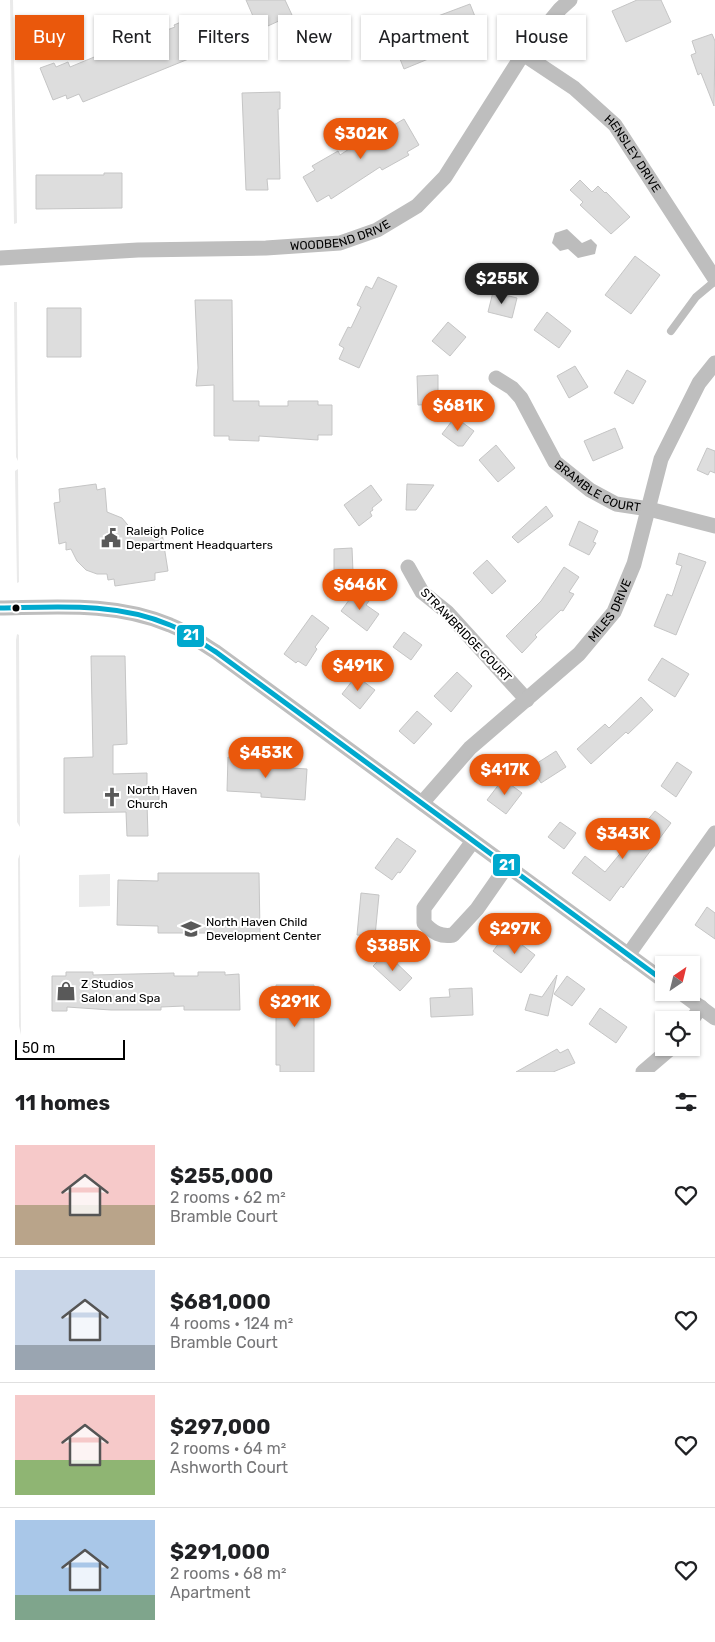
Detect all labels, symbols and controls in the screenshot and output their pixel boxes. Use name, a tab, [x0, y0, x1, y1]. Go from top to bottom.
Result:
chip: Buy	[15, 15, 84, 60]
chip: Rent	[94, 15, 169, 60]
chip: Filters	[179, 15, 268, 60]
chip: New	[278, 15, 351, 60]
chip: Apartment	[361, 15, 487, 60]
chip: House	[497, 15, 586, 60]
street label: HENSLEY DRIVE	[602, 112, 664, 195]
pin: $302K	[326, 118, 396, 160]
text: $302K	[334, 124, 388, 143]
street label: WOODBEND DRIVE	[289, 217, 393, 253]
pin: $255K	[467, 262, 537, 305]
text: $255K	[476, 269, 528, 288]
pin: $681K	[423, 390, 493, 432]
text: $681K	[433, 396, 483, 415]
street label: BRAMBLE COURT	[552, 457, 642, 515]
place label: Raleigh Police Department Headquarters	[126, 524, 273, 552]
public building icon: Raleigh Police Department Headquarters	[100, 527, 122, 549]
pin: $646K	[325, 568, 395, 611]
text: $646K	[333, 575, 387, 594]
street label: MILES DRIVE	[585, 577, 634, 645]
street label: STRAWBRIDGE COURT	[418, 585, 514, 685]
unlabelled marker	[11, 603, 21, 613]
line badge: 21	[176, 624, 205, 648]
text: 21	[183, 627, 199, 644]
pin: $491K	[323, 650, 393, 692]
text: $491K	[333, 656, 383, 675]
pin: $453K	[231, 736, 301, 779]
text: $453K	[239, 743, 293, 762]
pin: $417K	[470, 754, 540, 796]
text: $417K	[481, 760, 529, 779]
place label: North Haven Church	[127, 783, 197, 811]
church icon: North Haven Church	[101, 786, 123, 808]
pin: $343K	[588, 818, 658, 860]
text: $343K	[596, 824, 650, 843]
line badge: 21	[492, 853, 521, 877]
text: 21	[499, 857, 515, 874]
pin: $297K	[480, 912, 550, 955]
place label: North Haven Child Development Center	[206, 915, 321, 943]
school or university icon: North Haven Child Development Center	[180, 918, 202, 940]
text: $297K	[489, 919, 541, 938]
pin: $385K	[358, 930, 428, 972]
text: $385K	[366, 936, 420, 955]
north arrow	[655, 956, 700, 1001]
map controls	[655, 956, 700, 1056]
place label: Z Studios Salon and Spa	[81, 977, 160, 1005]
shop icon: Z Studios Salon and Spa	[55, 980, 77, 1002]
pin: $291K	[260, 986, 330, 1028]
text: $291K	[270, 992, 320, 1011]
button: locate	[655, 1011, 700, 1056]
scale bar	[15, 1037, 125, 1060]
text: 50 m	[22, 1040, 55, 1057]
icon: filters	[672, 1088, 700, 1116]
text: 11 homes	[15, 1090, 110, 1115]
text: $255,000	[170, 1163, 273, 1188]
icon: home	[55, 1165, 115, 1225]
icon: heart	[672, 1181, 700, 1209]
text: 2 rooms · 62 m²	[170, 1188, 286, 1207]
text: Bramble Court	[170, 1207, 278, 1226]
text: $681,000	[170, 1289, 271, 1314]
icon: home	[55, 1290, 115, 1350]
icon: heart	[672, 1306, 700, 1334]
text: 4 rooms · 124 m²	[170, 1314, 293, 1333]
text: Bramble Court	[170, 1333, 278, 1352]
text: $297,000	[170, 1414, 271, 1439]
icon: home	[55, 1415, 115, 1475]
icon: heart	[672, 1431, 700, 1459]
text: 2 rooms · 64 m²	[170, 1439, 286, 1458]
text: Ashworth Court	[170, 1458, 288, 1477]
text: $291,000	[170, 1539, 270, 1564]
icon: home	[55, 1540, 115, 1600]
icon: heart	[672, 1556, 700, 1584]
text: 2 rooms · 68 m²	[170, 1564, 287, 1583]
text: Apartment	[170, 1583, 250, 1602]

